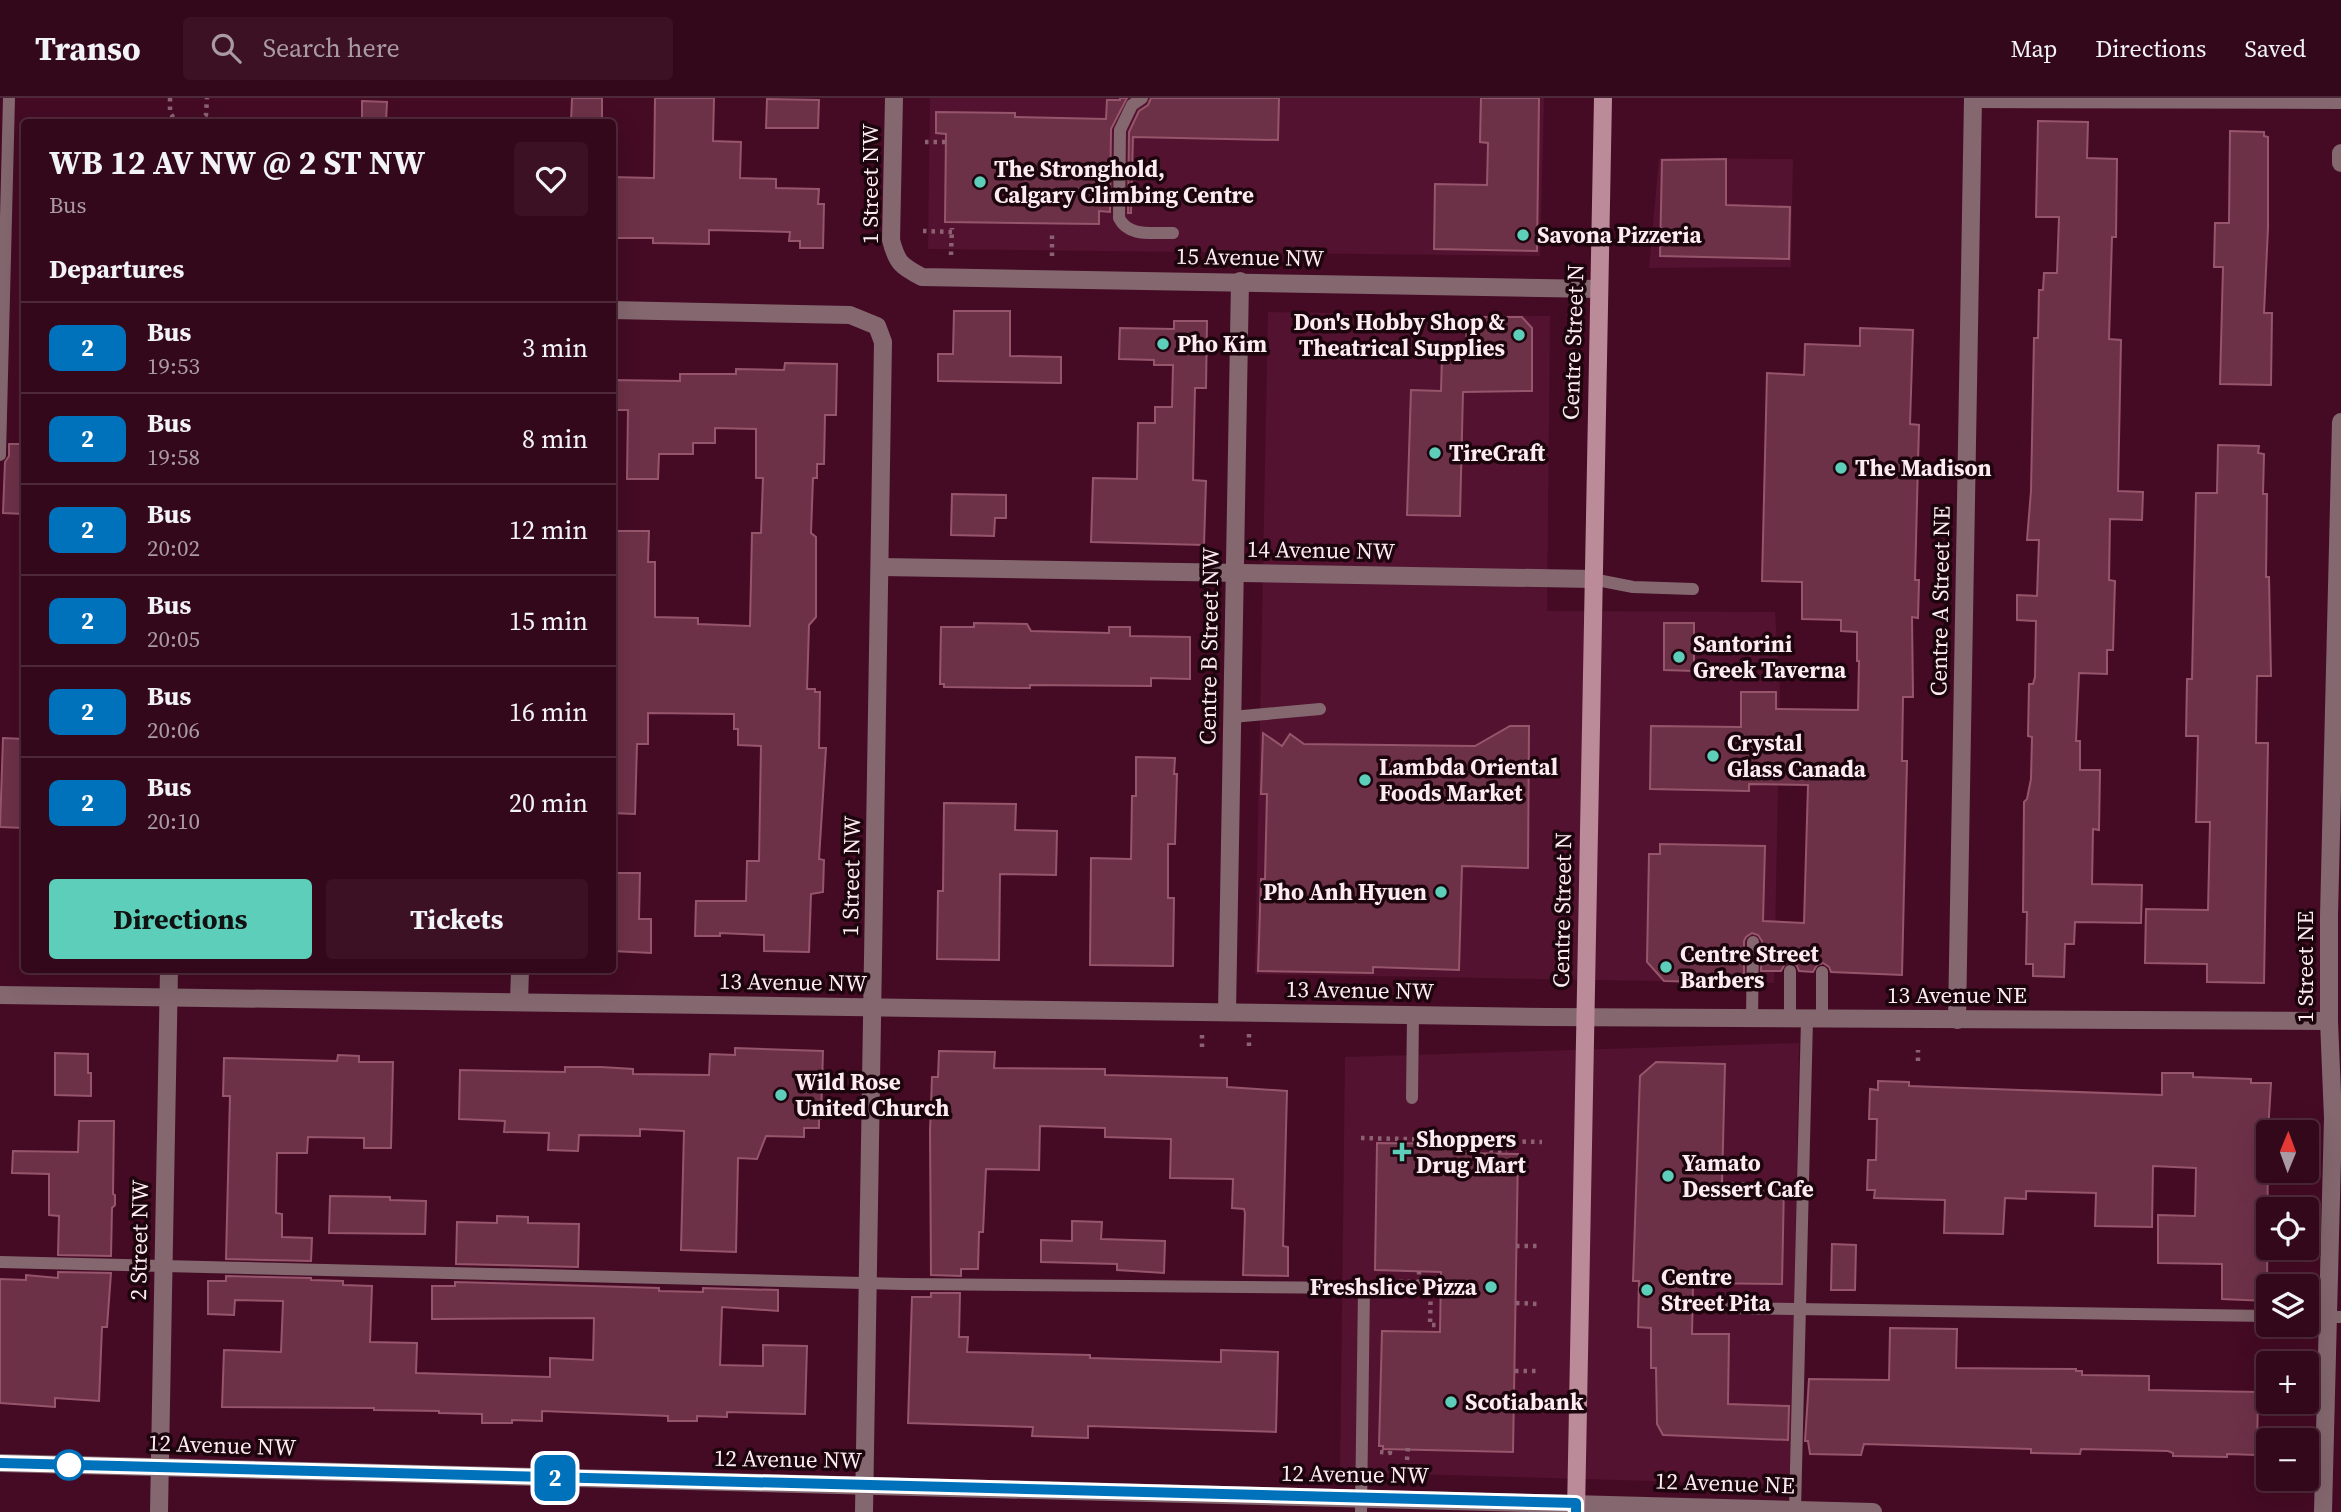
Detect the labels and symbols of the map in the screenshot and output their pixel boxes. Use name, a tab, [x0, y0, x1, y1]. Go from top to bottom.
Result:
street label: 1 Street NW	[854, 124, 886, 244]
place label: The Stronghold, Calgary Climbing Centre	[994, 153, 1254, 211]
marker: The Stronghold, Calgary Climbing Centre	[972, 174, 988, 190]
place label: Savona Pizzeria	[1537, 219, 1703, 251]
marker: Savona Pizzeria	[1515, 227, 1531, 243]
street label: 15 Avenue NW	[1176, 240, 1324, 274]
street label: Centre Street N	[1554, 264, 1592, 420]
place label: Don's Hobby Shop & Theatrical Supplies	[1293, 306, 1505, 364]
marker: Don's Hobby Shop & Theatrical Supplies	[1511, 327, 1527, 343]
place label: Pho Kim	[1177, 328, 1267, 360]
marker: Pho Kim	[1155, 336, 1171, 352]
place label: TireCraft	[1449, 437, 1545, 469]
marker: TireCraft	[1427, 445, 1443, 461]
place label: The Madison	[1855, 452, 1992, 484]
marker: The Madison	[1833, 460, 1849, 476]
street label: Centre A Street NE	[1922, 506, 1958, 696]
street label: 14 Avenue NW	[1247, 533, 1395, 567]
street label: Centre B Street NW	[1191, 547, 1227, 745]
place label: Santorini Greek Taverna	[1693, 628, 1847, 686]
marker: Santorini Greek Taverna	[1671, 649, 1687, 665]
place label: Crystal Glass Canada	[1727, 727, 1867, 785]
marker: Crystal Glass Canada	[1705, 748, 1721, 764]
place label: Lambda Oriental Foods Market	[1379, 751, 1558, 809]
marker: Lambda Oriental Foods Market	[1357, 772, 1373, 788]
street label: 1 Street NW	[834, 815, 868, 937]
street label: Centre Street N	[1545, 832, 1579, 988]
place label: Pho Anh Hyuen	[1263, 876, 1427, 908]
marker: Pho Anh Hyuen	[1433, 884, 1449, 900]
street label: 1 Street NE	[2289, 911, 2321, 1023]
place label: Centre Street Barbers	[1680, 938, 1819, 996]
marker: Centre Street Barbers	[1658, 959, 1674, 975]
street label: 13 Avenue NW	[719, 965, 867, 999]
street label: 13 Avenue NW	[1286, 973, 1434, 1007]
street label: 13 Avenue NE	[1887, 979, 2027, 1011]
place label: Wild Rose United Church	[795, 1066, 949, 1124]
marker: Wild Rose United Church	[773, 1087, 789, 1103]
north arrow	[2256, 1120, 2319, 1183]
place label: Shoppers Drug Mart	[1416, 1123, 1527, 1181]
marker: Shoppers Drug Mart	[1394, 1144, 1410, 1160]
place label: Yamato Dessert Cafe	[1682, 1147, 1814, 1205]
marker: Yamato Dessert Cafe	[1660, 1168, 1676, 1184]
street label: 2 Street NW	[122, 1179, 156, 1301]
place label: Centre Street Pita	[1661, 1261, 1772, 1319]
place label: Freshslice Pizza	[1310, 1271, 1478, 1303]
marker: Freshslice Pizza	[1483, 1279, 1499, 1295]
marker: Centre Street Pita	[1639, 1282, 1655, 1298]
place label: Scotiabank	[1465, 1386, 1584, 1418]
marker: Scotiabank	[1443, 1394, 1459, 1410]
street label: 12 Avenue NW	[147, 1426, 297, 1464]
street label: 12 Avenue NW	[714, 1442, 862, 1476]
unlabelled marker	[54, 1450, 84, 1480]
line badge: 2	[532, 1455, 578, 1501]
street label: 12 Avenue NW	[1281, 1457, 1429, 1491]
street label: 12 Avenue NE	[1655, 1465, 1796, 1501]

